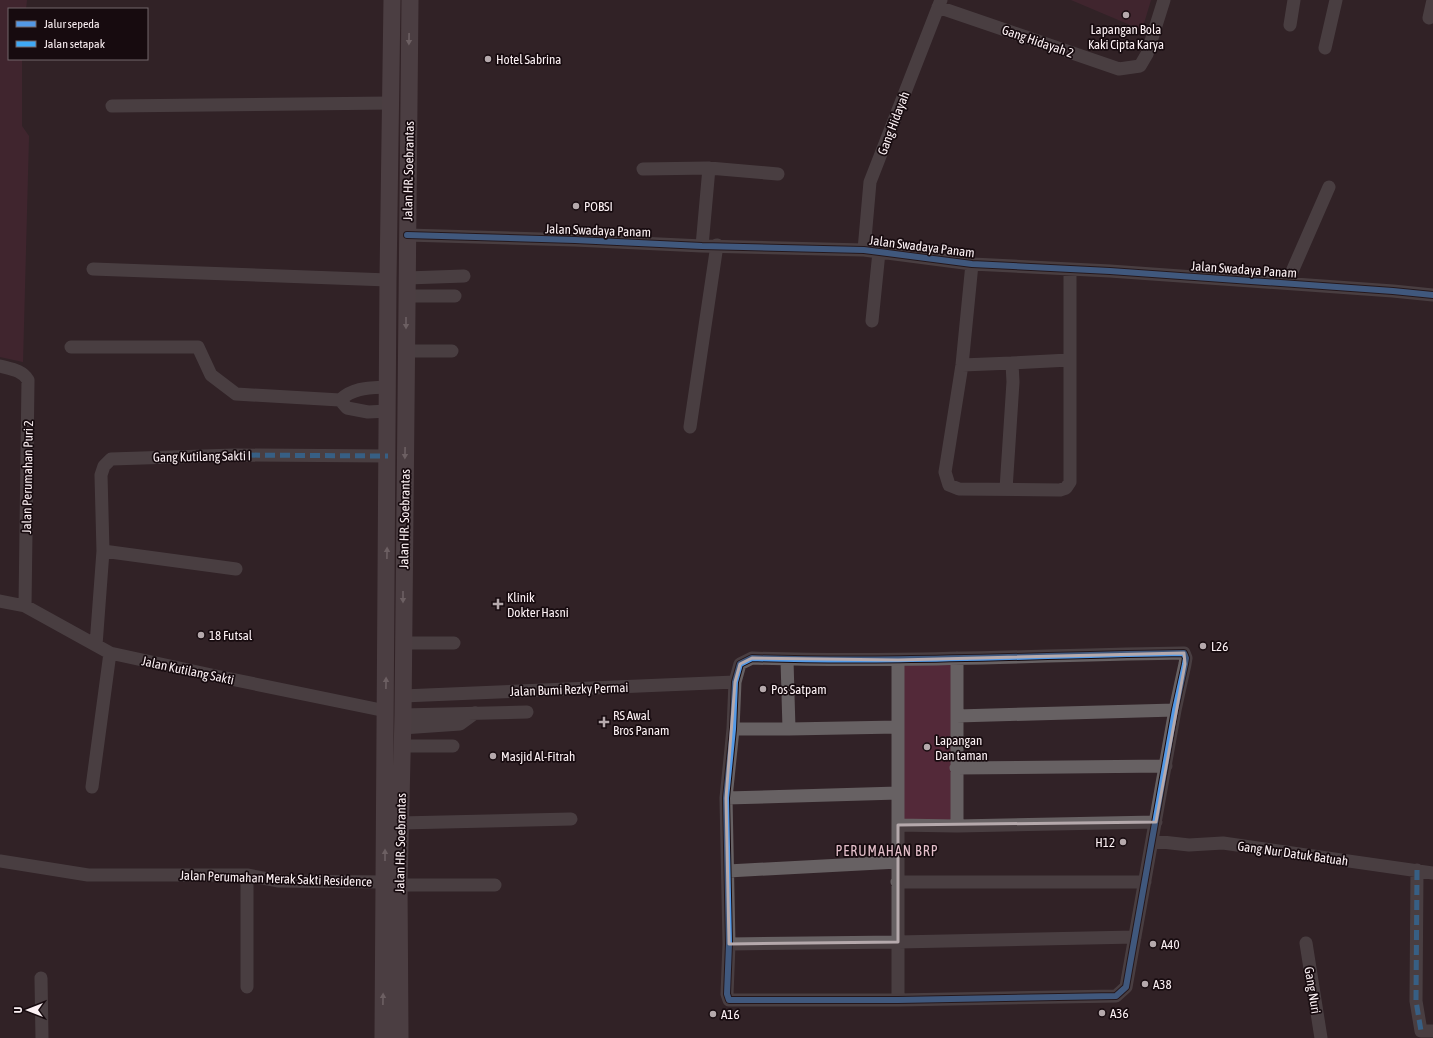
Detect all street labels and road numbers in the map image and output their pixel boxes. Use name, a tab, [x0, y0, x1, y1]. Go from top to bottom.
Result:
street label: Gang Hidayah 2	[1000, 22, 1076, 61]
street label: Gang Hidayah	[874, 89, 912, 157]
street label: Jalan HR. Soebrantas	[400, 121, 417, 221]
street label: Jalan Swadaya Panam	[545, 221, 651, 240]
street label: Jalan Swadaya Panam	[868, 233, 975, 260]
street label: Jalan Swadaya Panam	[1191, 258, 1297, 281]
street label: Jalan Perumahan Puri 2	[19, 420, 36, 534]
street label: Gang Kutilang Sakti I	[153, 448, 251, 465]
street label: Jalan HR. Soebrantas	[396, 469, 413, 569]
street label: Jalan Kutilang Sakti	[140, 653, 236, 688]
street label: Jalan Bumi Rezky Permai	[509, 680, 629, 699]
street label: Jalan HR. Soebrantas	[392, 793, 409, 893]
street label: Gang Nur Datuk Batuah	[1237, 838, 1349, 869]
street label: Jalan Perumahan Merak Sakti Residence	[180, 868, 372, 889]
street label: Gang Nuri	[1301, 966, 1324, 1015]

